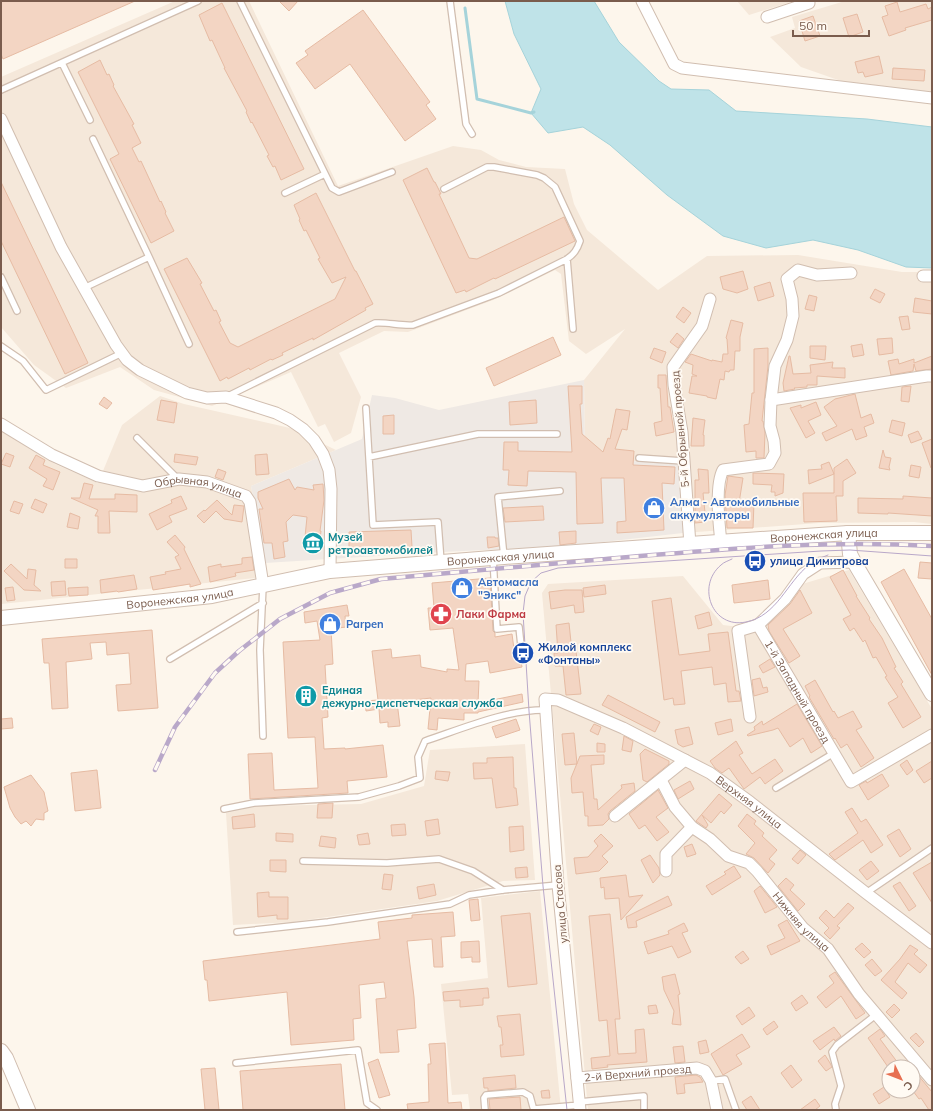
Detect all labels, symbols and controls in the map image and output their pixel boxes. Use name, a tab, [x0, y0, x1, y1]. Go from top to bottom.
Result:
scale bar	[793, 12, 869, 38]
text: 50 m	[799, 18, 827, 33]
street label: 5-й Обрывной проезд	[668, 370, 692, 488]
street label: Обрывная улица	[153, 472, 244, 501]
shop icon: Алма - Автомобильные аккумуляторы	[641, 495, 667, 521]
place label: Алма - Автомобильные аккумуляторы	[670, 495, 799, 522]
street label: Воронежская улица	[770, 526, 878, 545]
museum icon: Музей ретроавтомобилей	[300, 530, 326, 556]
place label: Музей ретроавтомобилей	[328, 530, 433, 557]
street label: Воронежская улица	[446, 546, 555, 569]
bus stop icon: улица Димитрова	[742, 548, 768, 574]
place label: улица Димитрова	[770, 554, 869, 568]
shop icon: Автомасла "Эникс"	[449, 575, 475, 601]
place label: Автомасла "Эникс"	[478, 575, 539, 602]
street label: Воронежская улица	[126, 585, 235, 612]
pharmacy icon: Лаки Фарма	[428, 601, 454, 627]
place label: Лаки Фарма	[456, 607, 526, 621]
shop icon: Parpen	[317, 611, 343, 637]
place label: Parpen	[346, 617, 384, 631]
street label: 1-й Западный проезд	[762, 638, 833, 746]
bus stop icon: Жилой комплекс «Фонтаны»	[510, 640, 536, 666]
place label: Жилой комплекс «Фонтаны»	[538, 640, 632, 667]
building icon: Единая дежурно-диспетчерская служба	[293, 683, 319, 709]
place label: Единая дежурно-диспетчерская служба	[322, 683, 503, 710]
street label: Верхняя улица	[713, 772, 785, 832]
street label: улица Стасова	[550, 864, 570, 944]
street label: Нижняя улица	[770, 889, 833, 955]
north arrow	[881, 1059, 921, 1099]
street label: 2-й Верхний проезд	[584, 1061, 692, 1084]
text: С	[900, 1078, 916, 1094]

